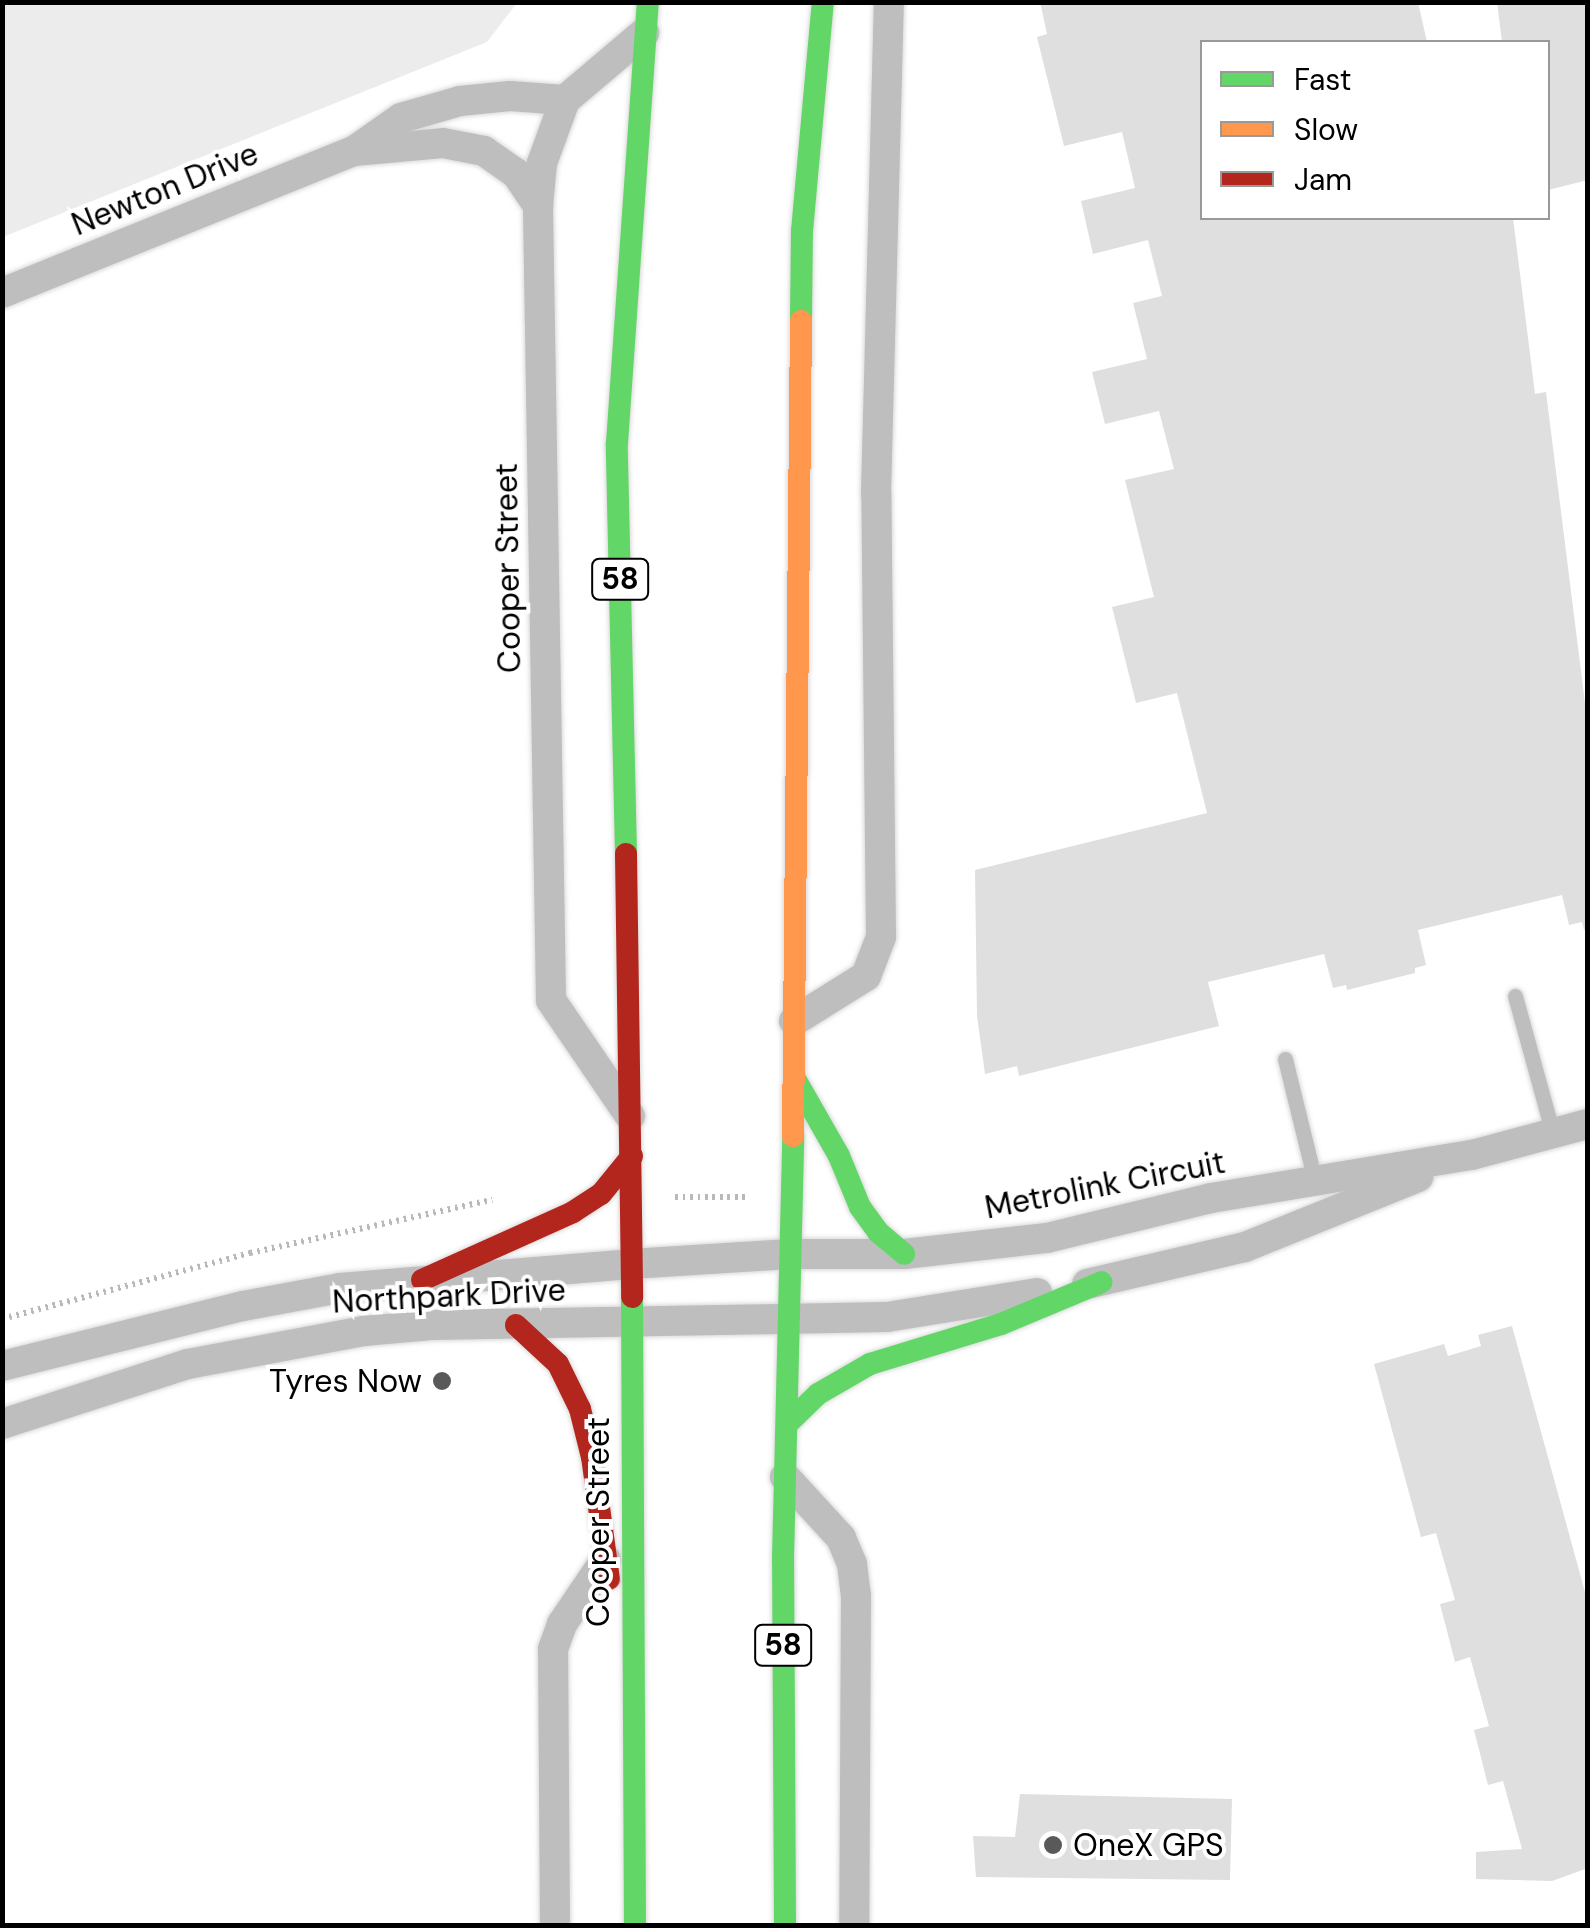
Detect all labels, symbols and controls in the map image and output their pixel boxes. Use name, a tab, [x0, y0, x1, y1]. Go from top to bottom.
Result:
legend	[1200, 40, 1550, 220]
text: Fast	[1294, 60, 1352, 99]
text: Slow	[1294, 110, 1358, 149]
street label: Newton Drive	[66, 134, 264, 244]
text: Jam	[1294, 160, 1352, 199]
street label: Cooper Street	[487, 463, 529, 673]
road number: 58	[590, 554, 650, 604]
street label: Metrolink Circuit	[982, 1143, 1228, 1227]
street label: Northpark Drive	[331, 1271, 567, 1321]
place label: Tyres Now	[269, 1362, 422, 1400]
marker: Tyres Now	[431, 1370, 453, 1392]
street label: Cooper Street	[579, 1417, 617, 1627]
road number: 58	[753, 1620, 813, 1670]
place label: OneX GPS	[1073, 1826, 1223, 1864]
marker: OneX GPS	[1042, 1834, 1064, 1856]

